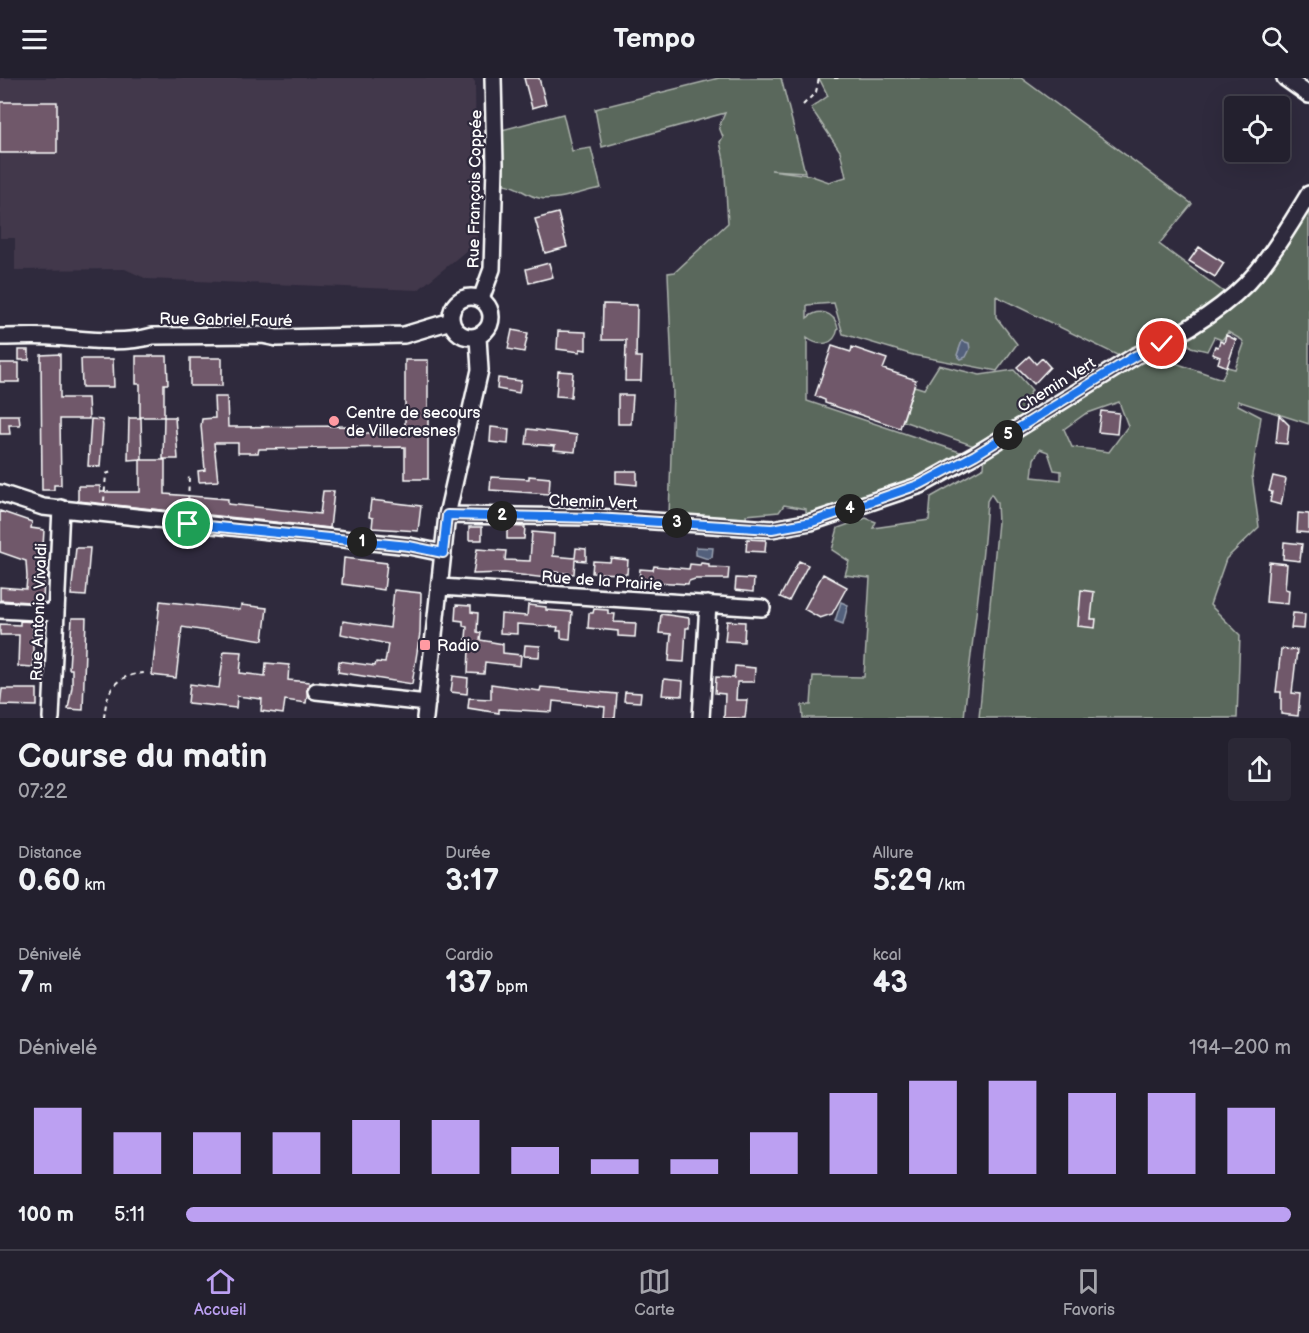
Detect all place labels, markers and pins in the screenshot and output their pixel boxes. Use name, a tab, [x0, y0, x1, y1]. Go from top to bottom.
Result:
pin	[1136, 318, 1187, 369]
place label: Centre de secours de Villecresnes	[346, 404, 481, 441]
marker: Centre de secours de Villecresnes	[327, 414, 341, 428]
pin: 5	[993, 420, 1023, 450]
pin: 4	[835, 494, 865, 524]
pin	[162, 498, 213, 549]
pin: 2	[487, 501, 517, 531]
pin: 3	[662, 508, 692, 538]
pin: 1	[347, 527, 377, 557]
place label: Radio	[437, 637, 479, 656]
marker: Radio	[418, 638, 432, 652]

